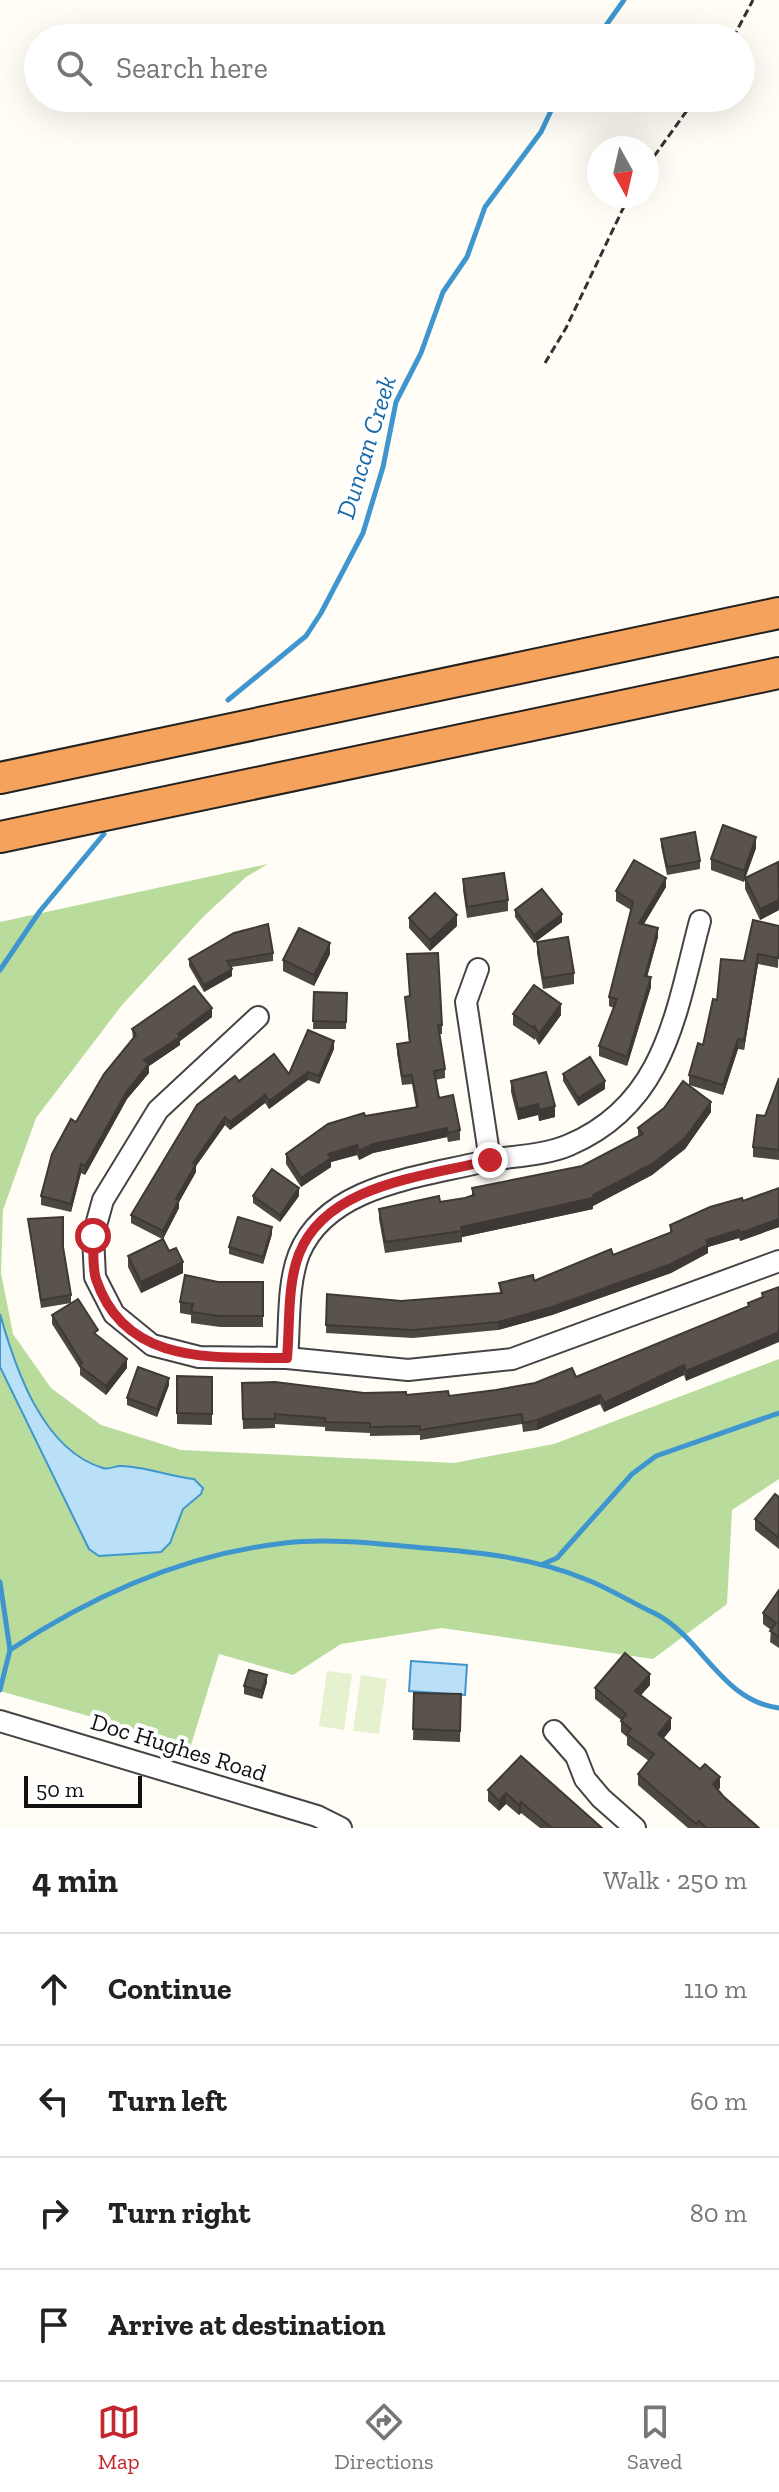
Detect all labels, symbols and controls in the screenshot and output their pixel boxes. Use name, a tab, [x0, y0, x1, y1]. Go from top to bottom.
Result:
search box	[24, 24, 755, 112]
icon: search	[52, 46, 96, 90]
text: Search here	[116, 50, 268, 86]
north arrow	[587, 136, 659, 208]
water label: Duncan Creek	[329, 371, 403, 523]
route end	[472, 1142, 508, 1178]
route start	[75, 1218, 111, 1254]
street label: Doc Hughes Road	[88, 1706, 270, 1788]
scale bar	[24, 1772, 142, 1808]
text: 50 m	[36, 1776, 84, 1803]
text: 4 min	[32, 1860, 118, 1901]
text: Walk · 250 m	[603, 1864, 747, 1896]
icon: ahead	[32, 1967, 76, 2011]
text: Continue	[108, 1971, 232, 2007]
text: 110 m	[684, 1973, 747, 2005]
icon: left	[32, 2079, 76, 2123]
text: Turn left	[108, 2083, 227, 2119]
text: 60 m	[690, 2085, 747, 2117]
icon: right	[32, 2191, 76, 2235]
text: Turn right	[108, 2195, 250, 2231]
text: 80 m	[690, 2197, 747, 2229]
icon: arrive	[32, 2303, 76, 2347]
text: Arrive at destination	[108, 2307, 385, 2343]
tab: Map	[97, 2400, 141, 2475]
tab: Directions	[334, 2400, 434, 2475]
tab: Saved	[627, 2400, 682, 2475]

